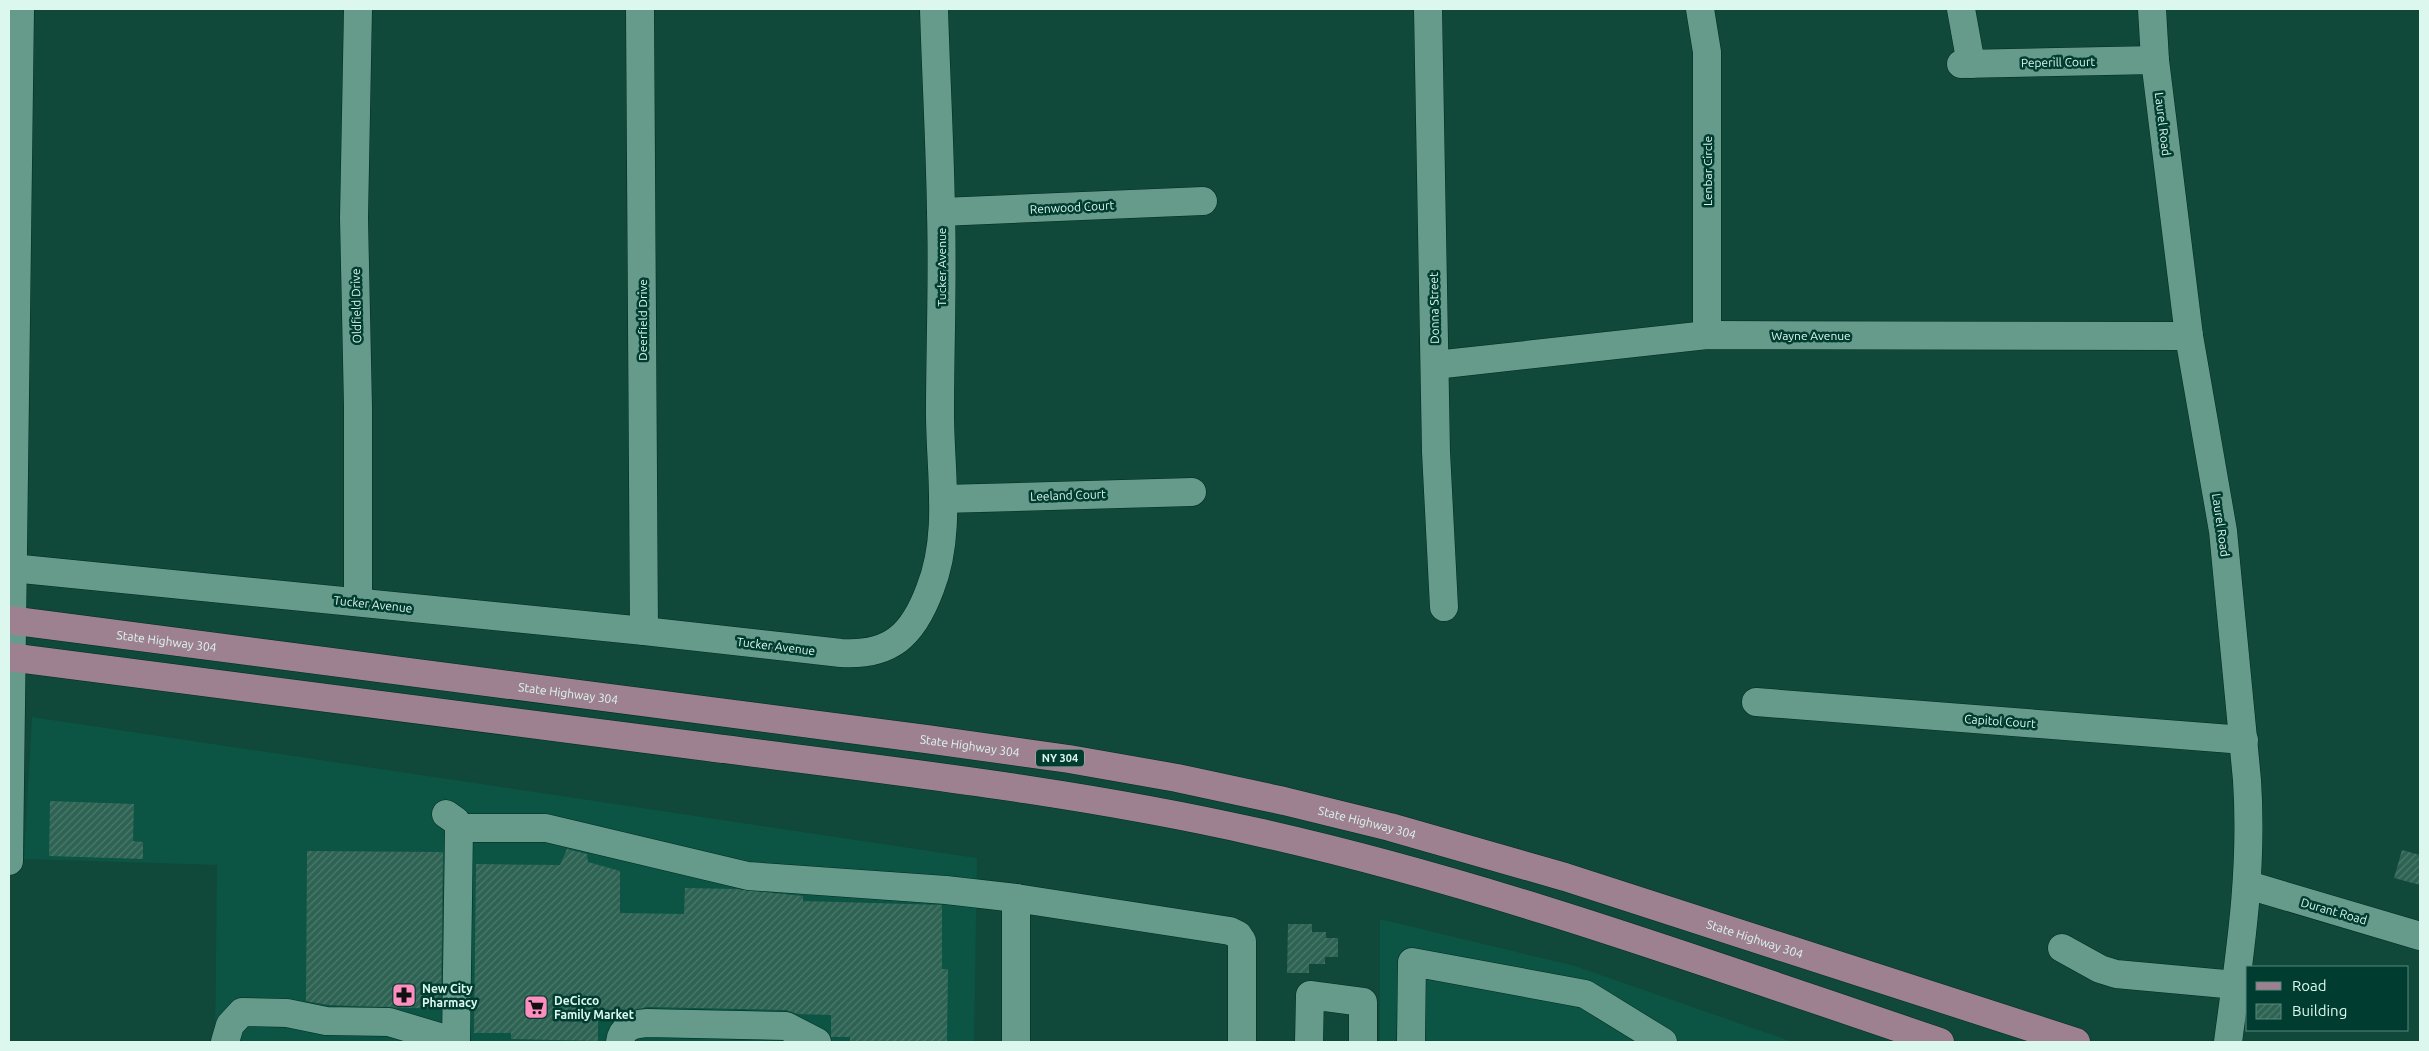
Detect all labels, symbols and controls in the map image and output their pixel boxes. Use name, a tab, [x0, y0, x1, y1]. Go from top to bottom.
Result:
street label: Peperill Court	[2021, 55, 2095, 69]
street label: Laurel Road	[2153, 92, 2173, 156]
street label: Lenbar Circle	[1701, 136, 1714, 206]
street label: Renwood Court	[1029, 198, 1115, 216]
street label: Tucker Avenue	[935, 228, 948, 306]
street label: Oldfield Drive	[349, 268, 363, 344]
street label: Donna Street	[1427, 272, 1441, 344]
street label: Deerfield Drive	[636, 279, 649, 361]
street label: Wayne Avenue	[1771, 329, 1851, 342]
street label: Leeland Court	[1030, 487, 1106, 503]
street label: Laurel Road	[2210, 492, 2232, 558]
street label: Tucker Avenue	[333, 593, 413, 615]
street label: State Highway 304	[116, 628, 218, 653]
street label: Tucker Avenue	[736, 635, 816, 657]
street label: State Highway 304	[518, 680, 619, 706]
street label: Capitol Court	[1964, 712, 2036, 730]
street label: State Highway 304	[919, 732, 1021, 759]
road number: NY 304	[1036, 750, 1084, 766]
street label: State Highway 304	[1317, 803, 1418, 841]
street label: Durant Road	[2300, 895, 2368, 927]
street label: State Highway 304	[1705, 917, 1805, 960]
legend	[2246, 966, 2409, 1031]
text: Road	[2292, 977, 2327, 994]
pharmacy icon: New City Pharmacy	[391, 982, 417, 1008]
place label: New City Pharmacy	[422, 982, 478, 1009]
supermarket icon: DeCicco Family Market	[523, 994, 549, 1020]
place label: DeCicco Family Market	[554, 994, 634, 1021]
text: Building	[2292, 1002, 2347, 1019]

